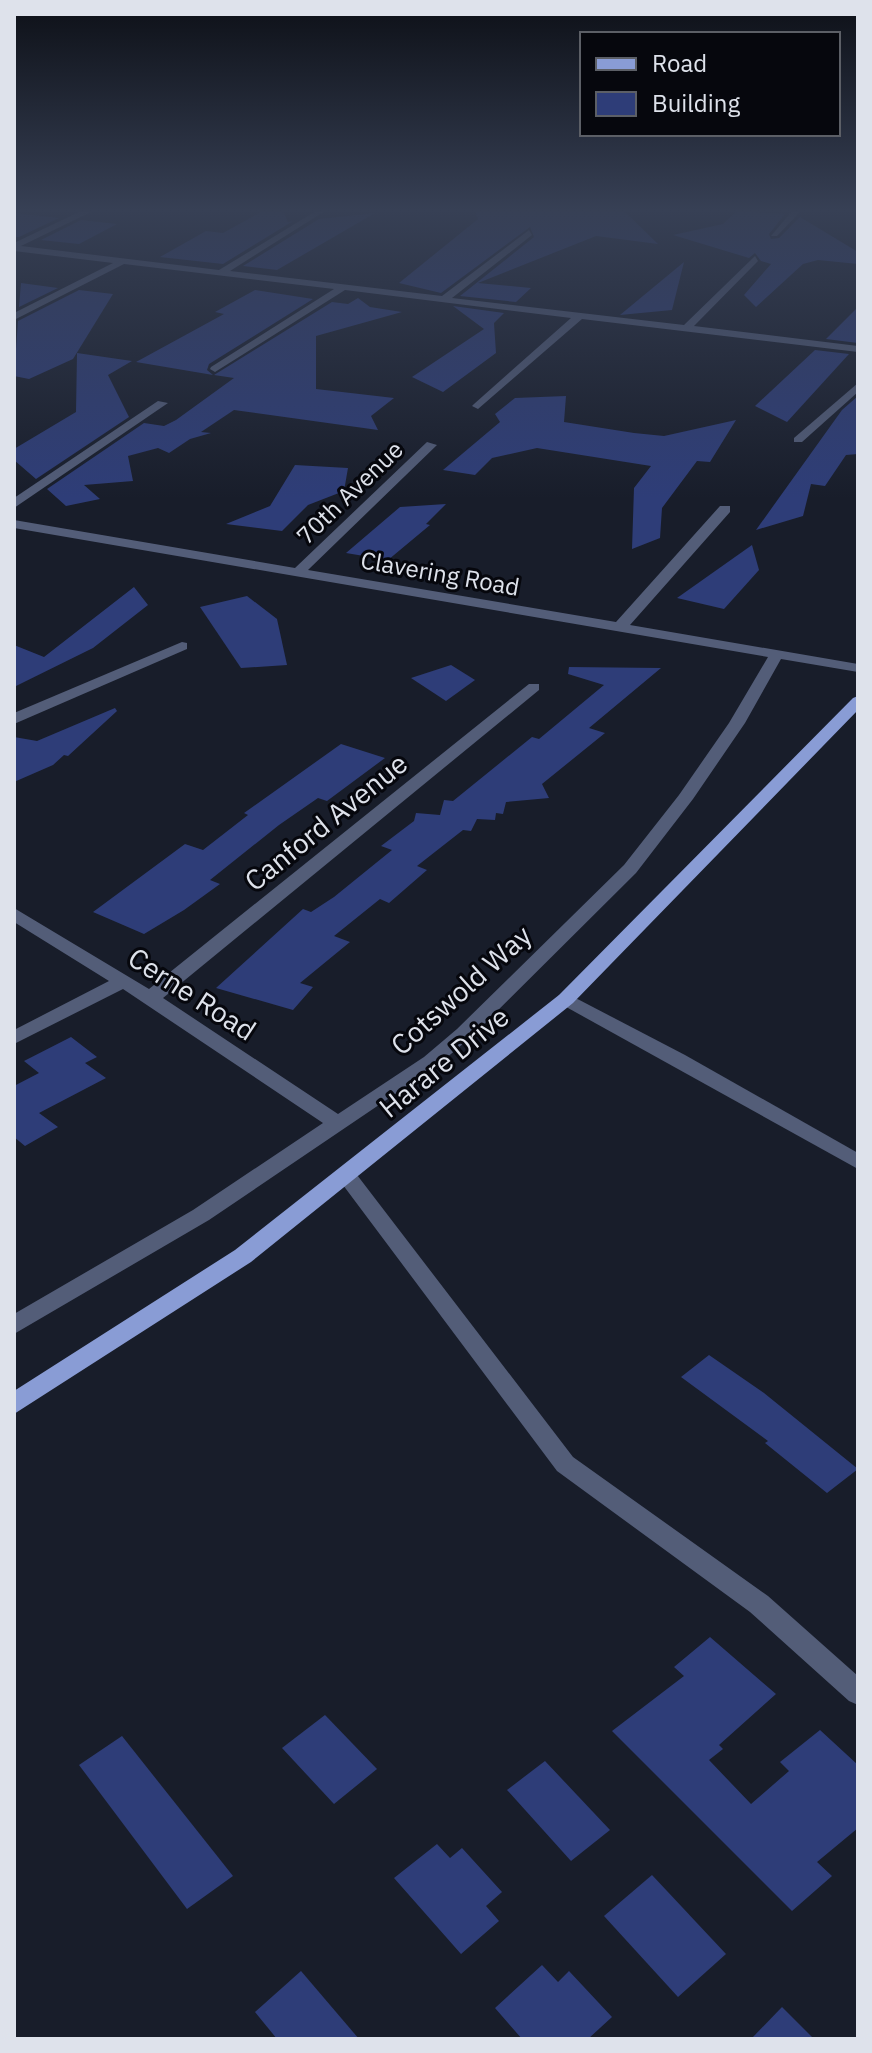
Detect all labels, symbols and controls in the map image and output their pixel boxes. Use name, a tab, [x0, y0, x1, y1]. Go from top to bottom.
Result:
legend	[580, 32, 840, 136]
text: Road	[652, 47, 707, 79]
text: Building	[652, 87, 740, 119]
street label: 70th Avenue	[289, 433, 410, 551]
street label: Clavering Road	[358, 543, 522, 603]
street label: Canford Avenue	[237, 745, 415, 899]
street label: Cotswold Way	[382, 917, 539, 1063]
street label: Cerne Road	[121, 938, 263, 1049]
street label: Harare Drive	[371, 998, 516, 1125]

